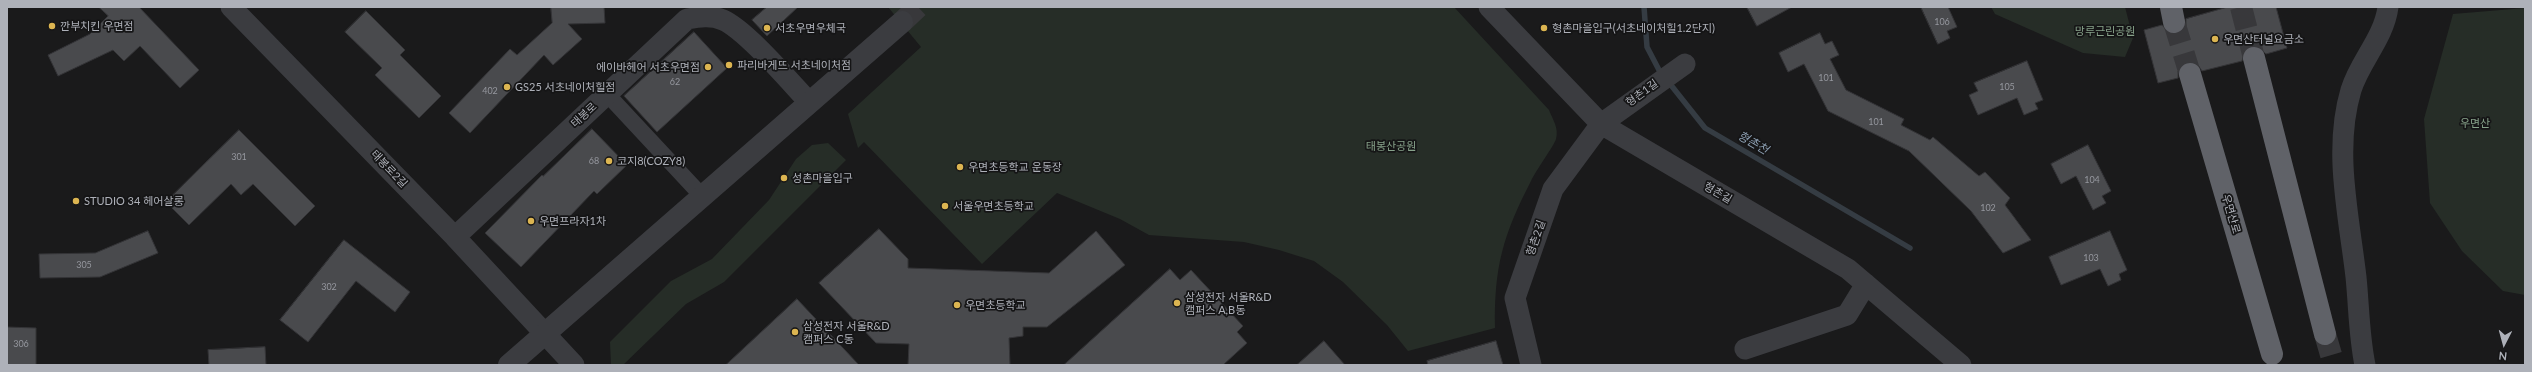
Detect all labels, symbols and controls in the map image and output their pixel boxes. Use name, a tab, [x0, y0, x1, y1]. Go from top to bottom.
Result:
house number: 106	[1934, 17, 1950, 27]
place label: 깐부치킨 우면점	[60, 19, 134, 33]
marker: 깐부치킨 우면점	[47, 21, 57, 31]
place label: 서초우면우체국	[775, 21, 846, 35]
place label: 형촌마을입구(서초네이처힐1.2단지)	[1552, 21, 1715, 35]
marker: 서초우면우체국	[762, 23, 772, 33]
marker: 형촌마을입구(서초네이처힐1.2단지)	[1539, 23, 1549, 33]
park label: 망루근린공원	[2075, 24, 2135, 38]
place label: 우면산터널요금소	[2223, 32, 2304, 46]
marker: 우면산터널요금소	[2210, 34, 2220, 44]
place label: 파리바게뜨 서초네이처점	[737, 58, 851, 72]
place label: 에이바헤어 서초우면점	[596, 60, 700, 74]
marker: 파리바게뜨 서초네이처점	[724, 60, 734, 70]
marker: 에이바헤어 서초우면점	[703, 62, 713, 72]
house number: 101	[1818, 73, 1834, 83]
house number: 62	[670, 77, 680, 87]
street label: 형촌1길	[1623, 77, 1661, 109]
place label: GS25 서초네이처힐점	[515, 80, 615, 94]
marker: GS25 서초네이처힐점	[502, 82, 512, 92]
house number: 105	[1999, 82, 2015, 92]
house number: 402	[482, 86, 498, 96]
street label: 태봉로	[568, 100, 600, 130]
park label: 우면산	[2460, 116, 2490, 130]
house number: 101	[1868, 117, 1884, 127]
water label: 형촌천	[1735, 128, 1771, 158]
park label: 태봉산공원	[1366, 139, 1416, 153]
street label: 태봉로2길	[368, 148, 410, 190]
house number: 301	[231, 152, 247, 162]
place label: 코지8(COZY8)	[617, 154, 685, 168]
house number: 68	[589, 156, 599, 166]
marker: 코지8(COZY8)	[604, 156, 614, 166]
place label: 우면초등학교 운동장	[968, 160, 1062, 174]
marker: 우면초등학교 운동장	[955, 162, 965, 172]
place label: 성촌마을입구	[792, 171, 853, 185]
marker: 성촌마을입구	[779, 173, 789, 183]
house number: 104	[2084, 175, 2100, 185]
street label: 형촌길	[1702, 180, 1734, 206]
street label: 우면산로	[2219, 193, 2243, 235]
place label: STUDIO 34 헤어살롱	[84, 194, 184, 208]
marker: STUDIO 34 헤어살롱	[71, 196, 81, 206]
place label: 서울우면초등학교	[953, 199, 1034, 213]
marker: 서울우면초등학교	[940, 201, 950, 211]
house number: 102	[1980, 203, 1996, 213]
place label: 우면프라자1차	[539, 214, 606, 228]
marker: 우면프라자1차	[526, 216, 536, 226]
street label: 형촌2길	[1524, 218, 1548, 258]
house number: 103	[2083, 253, 2099, 263]
house number: 305	[76, 260, 92, 270]
house number: 302	[321, 282, 337, 292]
place label: 삼성전자 서울R&D 캠퍼스 A,B동	[1185, 290, 1272, 316]
place label: 우면초등학교	[965, 298, 1026, 312]
marker: 삼성전자 서울R&D 캠퍼스 A,B동	[1172, 298, 1182, 308]
marker: 우면초등학교	[952, 300, 962, 310]
place label: 삼성전자 서울R&D 캠퍼스 C동	[803, 319, 890, 345]
north arrow	[2484, 324, 2524, 364]
marker: 삼성전자 서울R&D 캠퍼스 C동	[790, 327, 800, 337]
house number: 306	[13, 339, 29, 349]
text: N	[2498, 350, 2508, 363]

